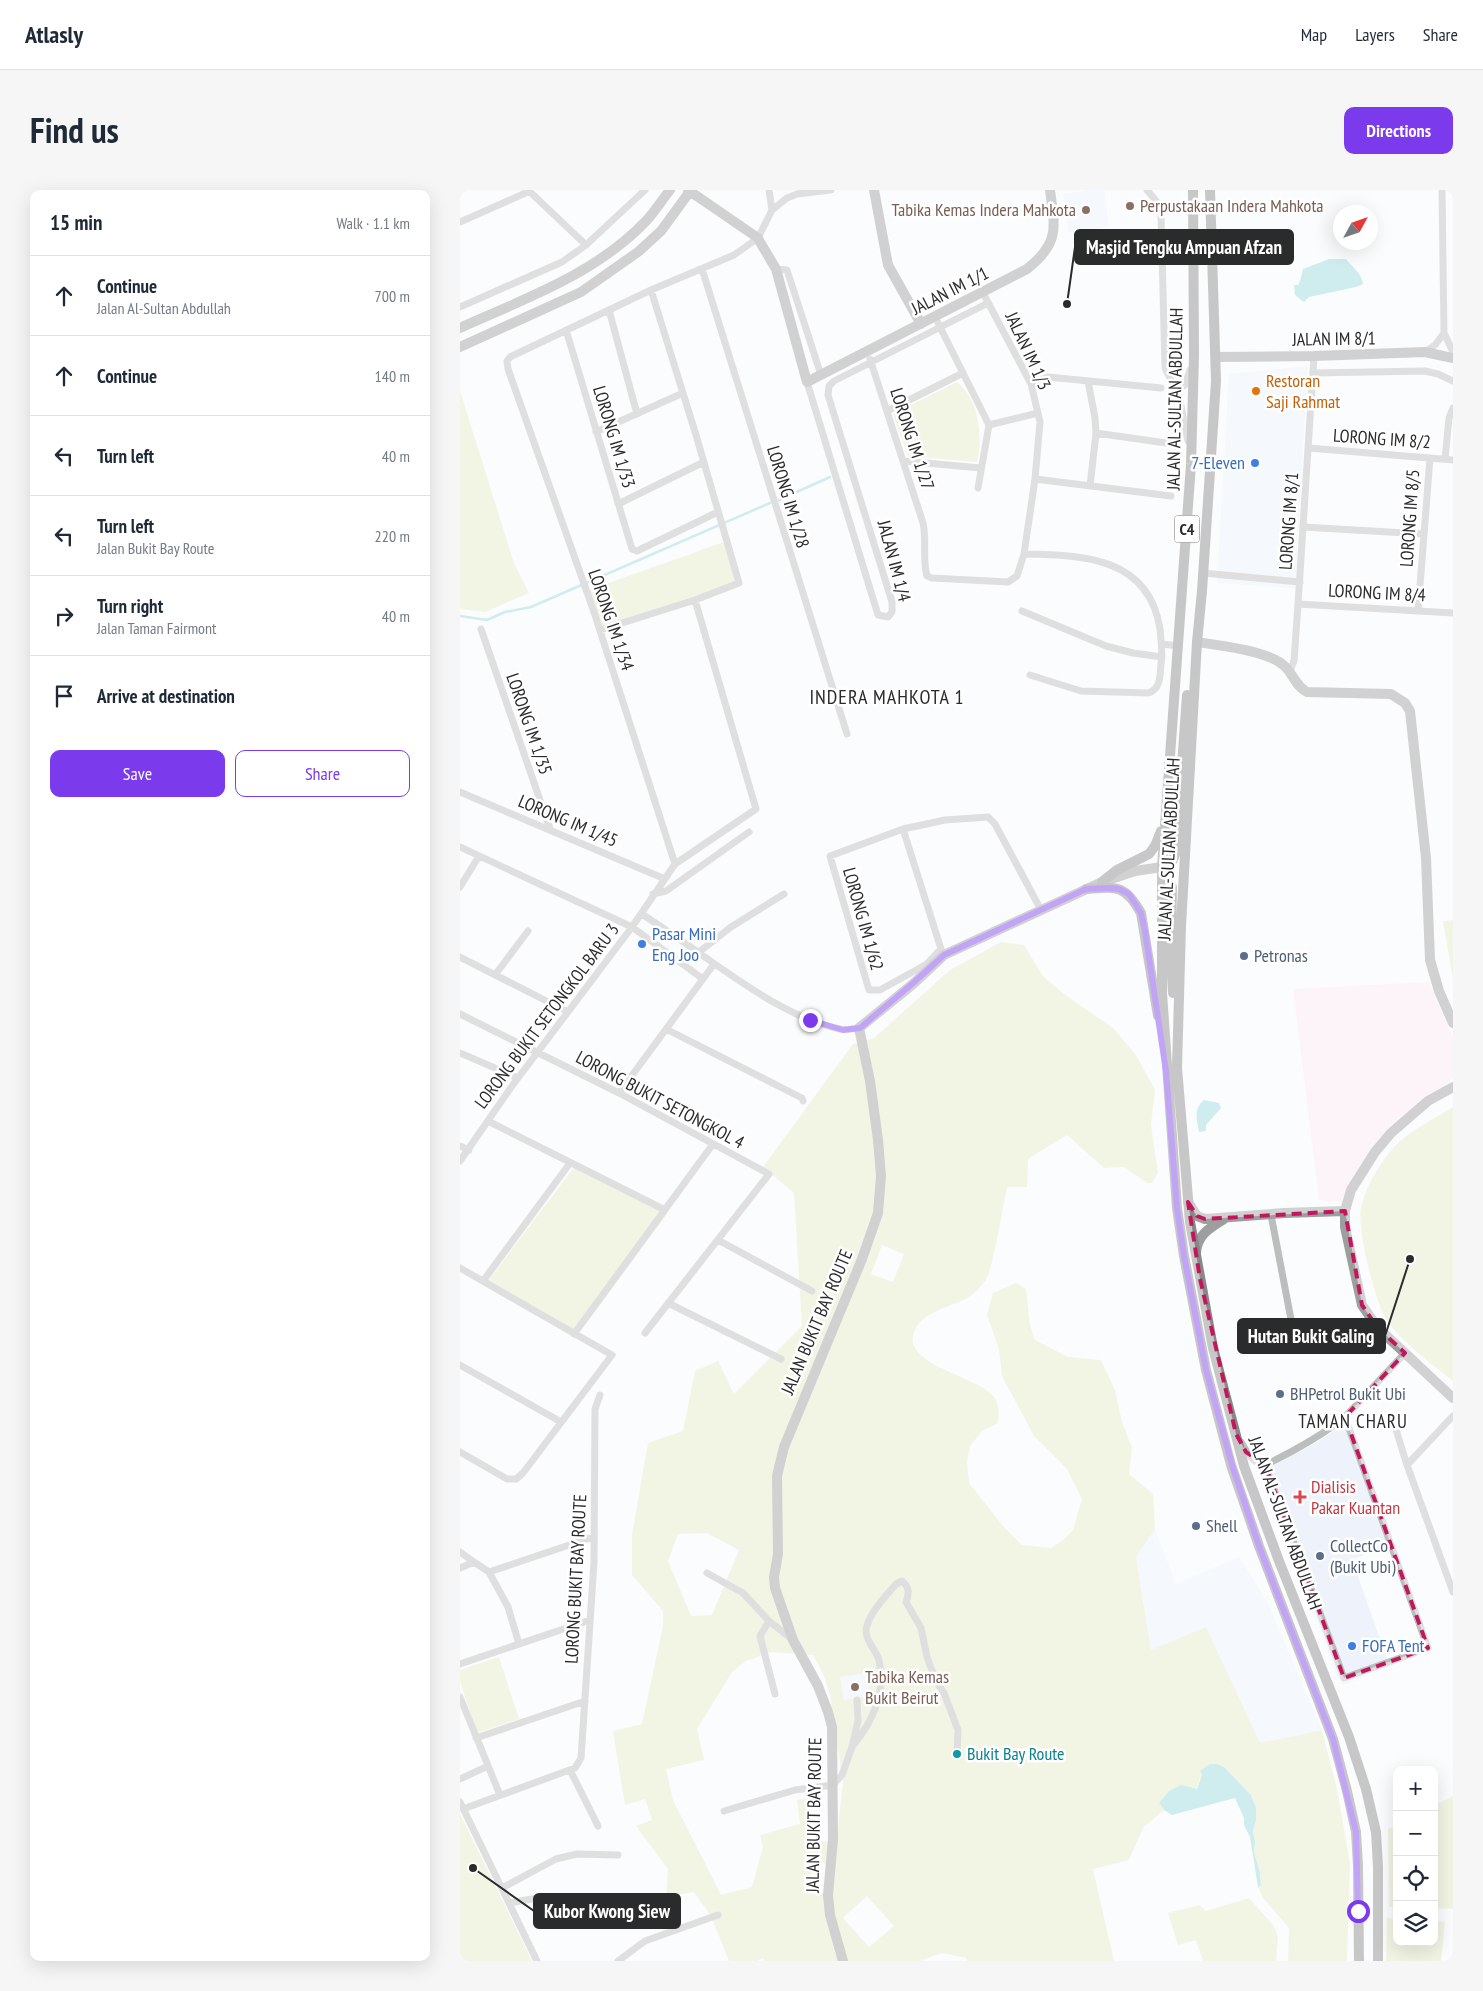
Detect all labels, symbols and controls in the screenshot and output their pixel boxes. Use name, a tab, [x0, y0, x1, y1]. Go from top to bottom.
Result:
text: Atlasly	[25, 19, 83, 50]
text: Map	[1301, 23, 1327, 46]
text: Layers	[1355, 23, 1395, 46]
text: Share	[1423, 23, 1458, 46]
text: Find us	[30, 107, 119, 153]
button: Directions	[1344, 107, 1453, 154]
place label: Perpustakaan Indera Mahkota	[1140, 194, 1324, 217]
place label: Tabika Kemas Indera Mahkota	[892, 198, 1076, 221]
marker: Perpustakaan Indera Mahkota	[1124, 200, 1136, 212]
marker: Tabika Kemas Indera Mahkota	[1080, 204, 1092, 216]
north arrow	[1333, 205, 1378, 250]
text: 15 min	[50, 209, 102, 236]
text: Walk · 1.1 km	[336, 213, 410, 233]
callout: Masjid Tengku Ampuan Afzan	[1075, 230, 1293, 264]
text: Masjid Tengku Ampuan Afzan	[1086, 235, 1282, 259]
street label: JALAN IM 1/1	[906, 261, 992, 320]
text: Continue	[97, 274, 157, 298]
icon: ahead	[50, 282, 78, 310]
text: 700 m	[375, 286, 410, 306]
text: Jalan Al-Sultan Abdullah	[97, 298, 231, 318]
street label: JALAN IM 1/3	[1000, 307, 1057, 393]
street label: JALAN AL-SULTAN ABDULLAH	[1161, 308, 1188, 491]
street label: JALAN IM 8/1	[1291, 326, 1376, 351]
icon: ahead	[50, 362, 78, 390]
text: Continue	[97, 364, 157, 388]
text: 140 m	[375, 366, 410, 386]
place label: Restoran Saji Rahmat	[1266, 369, 1340, 413]
street label: LORONG IM 1/33	[588, 383, 641, 491]
street label: LORONG IM 1/27	[885, 385, 940, 493]
marker: Restoran Saji Rahmat	[1250, 385, 1262, 397]
street label: LORONG IM 8/2	[1333, 424, 1432, 453]
icon: left	[50, 442, 78, 470]
street label: LORONG IM 1/28	[762, 443, 815, 551]
text: Turn left	[97, 444, 154, 468]
text: 40 m	[382, 446, 410, 466]
place label: 7-Eleven	[1191, 451, 1245, 474]
marker: 7-Eleven	[1249, 457, 1261, 469]
street label: LORONG IM 8/5	[1395, 468, 1424, 567]
street label: LORONG IM 8/1	[1274, 471, 1303, 570]
text: Turn left	[97, 514, 154, 538]
road number: C4	[1174, 516, 1200, 542]
street label: JALAN IM 1/4	[872, 517, 916, 604]
icon: left	[50, 522, 78, 550]
text: 220 m	[375, 526, 410, 546]
text: Jalan Bukit Bay Route	[97, 538, 214, 558]
street label: LORONG IM 1/34	[583, 566, 640, 674]
street label: LORONG IM 8/4	[1328, 578, 1426, 607]
text: Turn right	[97, 594, 163, 618]
icon: right	[50, 602, 78, 630]
text: 40 m	[382, 606, 410, 626]
text: Jalan Taman Fairmont	[97, 618, 216, 638]
street label: LORONG IM 1/35	[501, 670, 558, 778]
icon: arrive	[50, 682, 78, 710]
text: Arrive at destination	[97, 684, 235, 708]
district label: INDERA MAHKOTA 1	[809, 684, 965, 710]
button: Save	[50, 750, 225, 797]
button: Share	[235, 750, 410, 797]
street label: JALAN AL-SULTAN ABDULLAH	[1152, 757, 1185, 942]
street label: LORONG IM 1/45	[515, 789, 621, 852]
street label: LORONG IM 1/62	[838, 865, 889, 973]
street label: LORONG BUKIT SETONGKOL BARU 3	[469, 918, 624, 1113]
place label: Pasar Mini Eng Joo	[652, 922, 716, 966]
marker: Pasar Mini Eng Joo	[636, 938, 648, 950]
place label: Petronas	[1254, 944, 1308, 967]
marker: Petronas	[1238, 950, 1250, 962]
route end	[799, 1009, 822, 1032]
street label: LORONG BUKIT SETONGKOL 4	[572, 1045, 748, 1154]
street label: JALAN BUKIT BAY ROUTE	[775, 1246, 857, 1399]
callout: Hutan Bukit Galing	[1238, 1319, 1385, 1353]
text: Hutan Bukit Galing	[1248, 1324, 1374, 1348]
place label: BHPetrol Bukit Ubi	[1290, 1382, 1406, 1405]
marker: BHPetrol Bukit Ubi	[1274, 1388, 1286, 1400]
district label: TAMAN CHARU	[1298, 1409, 1408, 1433]
street label: JALAN AL-SULTAN ABDULLAH	[1243, 1432, 1327, 1612]
place label: Dialisis Pakar Kuantan	[1311, 1475, 1400, 1519]
marker: Dialisis Pakar Kuantan	[1293, 1490, 1307, 1504]
street label: LORONG BUKIT BAY ROUTE	[560, 1494, 591, 1664]
place label: Shell	[1206, 1514, 1238, 1537]
marker: Shell	[1190, 1520, 1202, 1532]
place label: CollectCo (Bukit Ubi)	[1330, 1534, 1396, 1578]
marker: CollectCo (Bukit Ubi)	[1314, 1550, 1326, 1562]
place label: FOFA Tent	[1362, 1634, 1425, 1657]
marker: FOFA Tent	[1346, 1640, 1358, 1652]
place label: Tabika Kemas Bukit Beirut	[865, 1665, 949, 1709]
marker: Tabika Kemas Bukit Beirut	[849, 1681, 861, 1693]
street label: JALAN BUKIT BAY ROUTE	[801, 1737, 826, 1894]
place label: Bukit Bay Route	[967, 1742, 1064, 1765]
marker: Bukit Bay Route	[951, 1748, 963, 1760]
map controls	[1393, 1766, 1438, 1946]
button: +	[1393, 1766, 1438, 1811]
button: −	[1393, 1811, 1438, 1856]
button: locate	[1393, 1856, 1438, 1901]
callout: Kubor Kwong Siew	[534, 1894, 680, 1928]
text: Kubor Kwong Siew	[544, 1899, 671, 1923]
route start	[1347, 1900, 1370, 1923]
button: layers	[1393, 1901, 1438, 1946]

